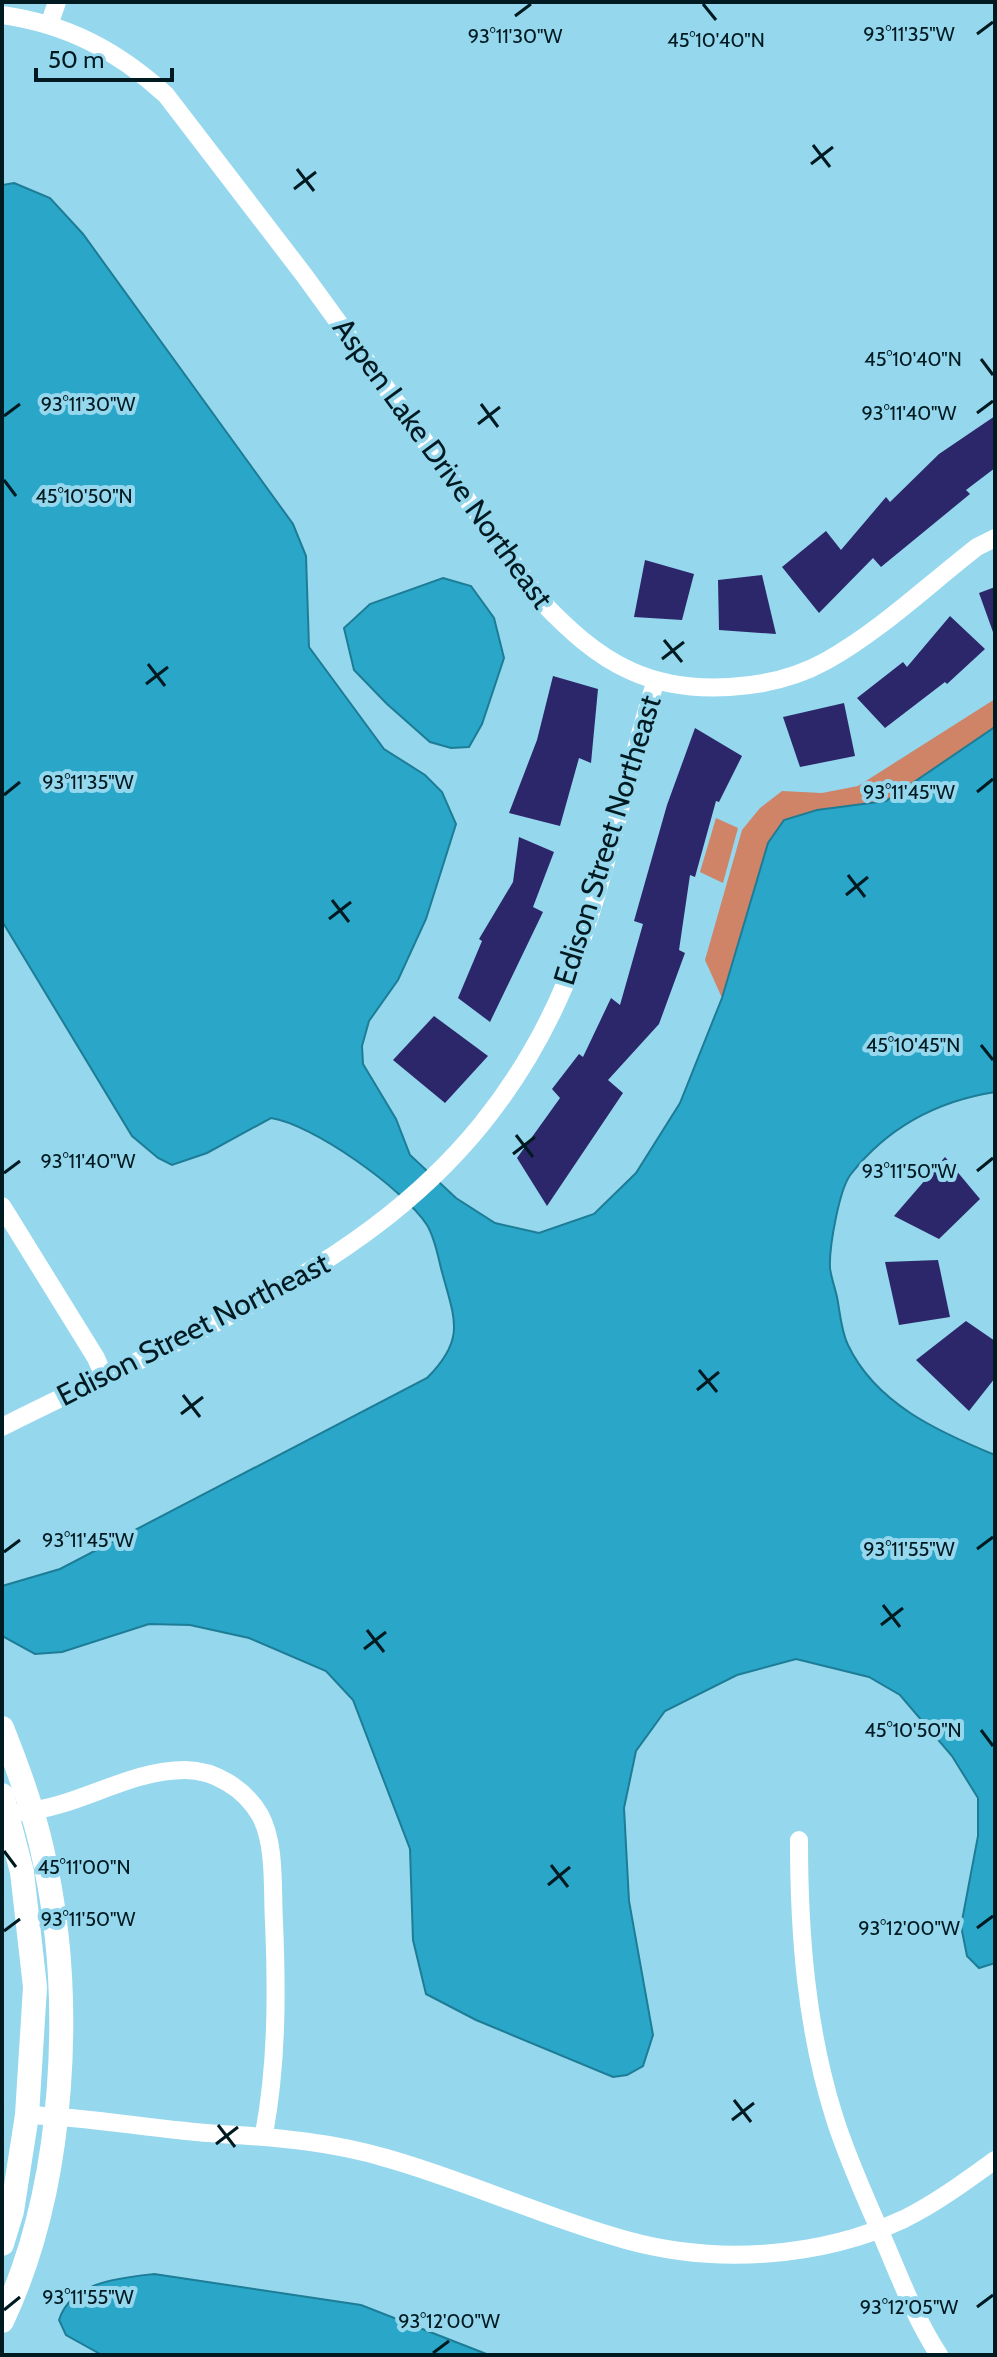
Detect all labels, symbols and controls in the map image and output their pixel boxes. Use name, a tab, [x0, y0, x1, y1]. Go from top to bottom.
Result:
text: 93°11'35"W	[863, 22, 955, 46]
text: 93°11'30"W	[468, 24, 562, 48]
text: 45°10'40"N	[667, 28, 765, 52]
scale bar	[36, 32, 172, 82]
text: 50 m	[48, 45, 104, 74]
street label: Aspen Lake Drive Northeast	[325, 310, 561, 616]
text: 45°10'40"N	[864, 347, 962, 371]
text: 93°11'30"W	[41, 392, 135, 416]
text: 93°11'40"W	[862, 401, 957, 425]
text: 45°10'50"N	[35, 484, 133, 508]
street label: Edison Street Northeast	[545, 691, 669, 989]
text: 93°11'35"W	[42, 770, 134, 794]
text: 93°11'45"W	[863, 780, 955, 804]
text: 45°10'45"N	[866, 1033, 960, 1057]
text: 93°11'40"W	[41, 1149, 136, 1173]
text: 93°11'50"W	[862, 1159, 956, 1183]
street label: Edison Street Northeast	[51, 1244, 335, 1414]
text: 93°11'45"W	[42, 1528, 134, 1552]
text: 93°11'55"W	[863, 1537, 955, 1561]
text: 45°10'50"N	[864, 1718, 962, 1742]
text: 45°11'00"N	[37, 1855, 131, 1879]
text: 93°11'50"W	[41, 1907, 135, 1931]
text: 93°12'00"W	[858, 1916, 960, 1940]
text: 93°11'55"W	[42, 2285, 134, 2309]
text: 93°12'05"W	[860, 2295, 958, 2319]
text: 93°12'00"W	[398, 2309, 500, 2333]

